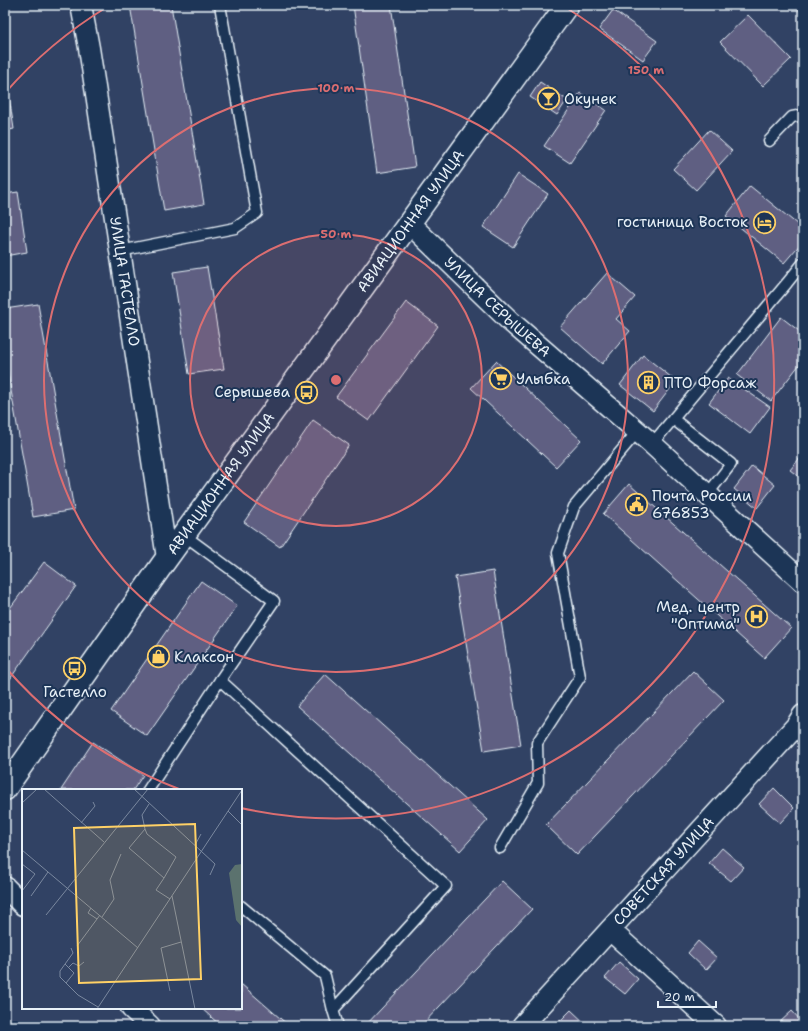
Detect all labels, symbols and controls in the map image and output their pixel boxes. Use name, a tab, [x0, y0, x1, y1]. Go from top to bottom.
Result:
text: 150 m	[628, 62, 664, 78]
text: 100 m	[318, 80, 355, 96]
bar icon: Окунек	[536, 86, 562, 112]
place label: Окунек	[564, 89, 617, 109]
street label: АВИАЦИОННАЯ УЛИЦА	[352, 146, 469, 296]
hotel icon: гостиница Восток	[751, 209, 777, 235]
place label: гостиница Восток	[617, 212, 748, 232]
street label: УЛИЦА ГАСТЕЛЛО	[105, 215, 145, 348]
text: 50 m	[321, 226, 352, 242]
street label: УЛИЦА СЕРЫШЕВА	[440, 252, 555, 362]
supermarket icon: Улыбка	[488, 366, 514, 392]
place label: Улыбка	[516, 369, 571, 389]
building icon: ПТО Форсаж	[635, 370, 661, 396]
centre of rings	[329, 373, 343, 387]
place label: ПТО Форсаж	[664, 373, 757, 393]
bus stop icon: Серышева	[293, 379, 319, 405]
place label: Серышева	[214, 382, 291, 402]
street label: АВИАЦИОННАЯ УЛИЦА	[163, 408, 279, 559]
place label: Почта России 676853	[652, 486, 752, 523]
public building icon: Почта России 676853	[624, 492, 650, 518]
place label: Мед. центр "Оптима"	[656, 597, 740, 634]
hospital icon: Мед. центр "Оптима"	[743, 603, 769, 629]
shop icon: Клаксон	[146, 644, 172, 670]
place label: Клаксон	[174, 647, 234, 667]
bus stop icon: Гастелло	[62, 656, 88, 682]
place label: Гастелло	[43, 682, 107, 702]
inset map	[22, 789, 242, 1009]
street label: СОВЕТСКАЯ УЛИЦА	[609, 812, 719, 930]
scale bar	[658, 983, 716, 1009]
text: 20 m	[664, 989, 695, 1005]

